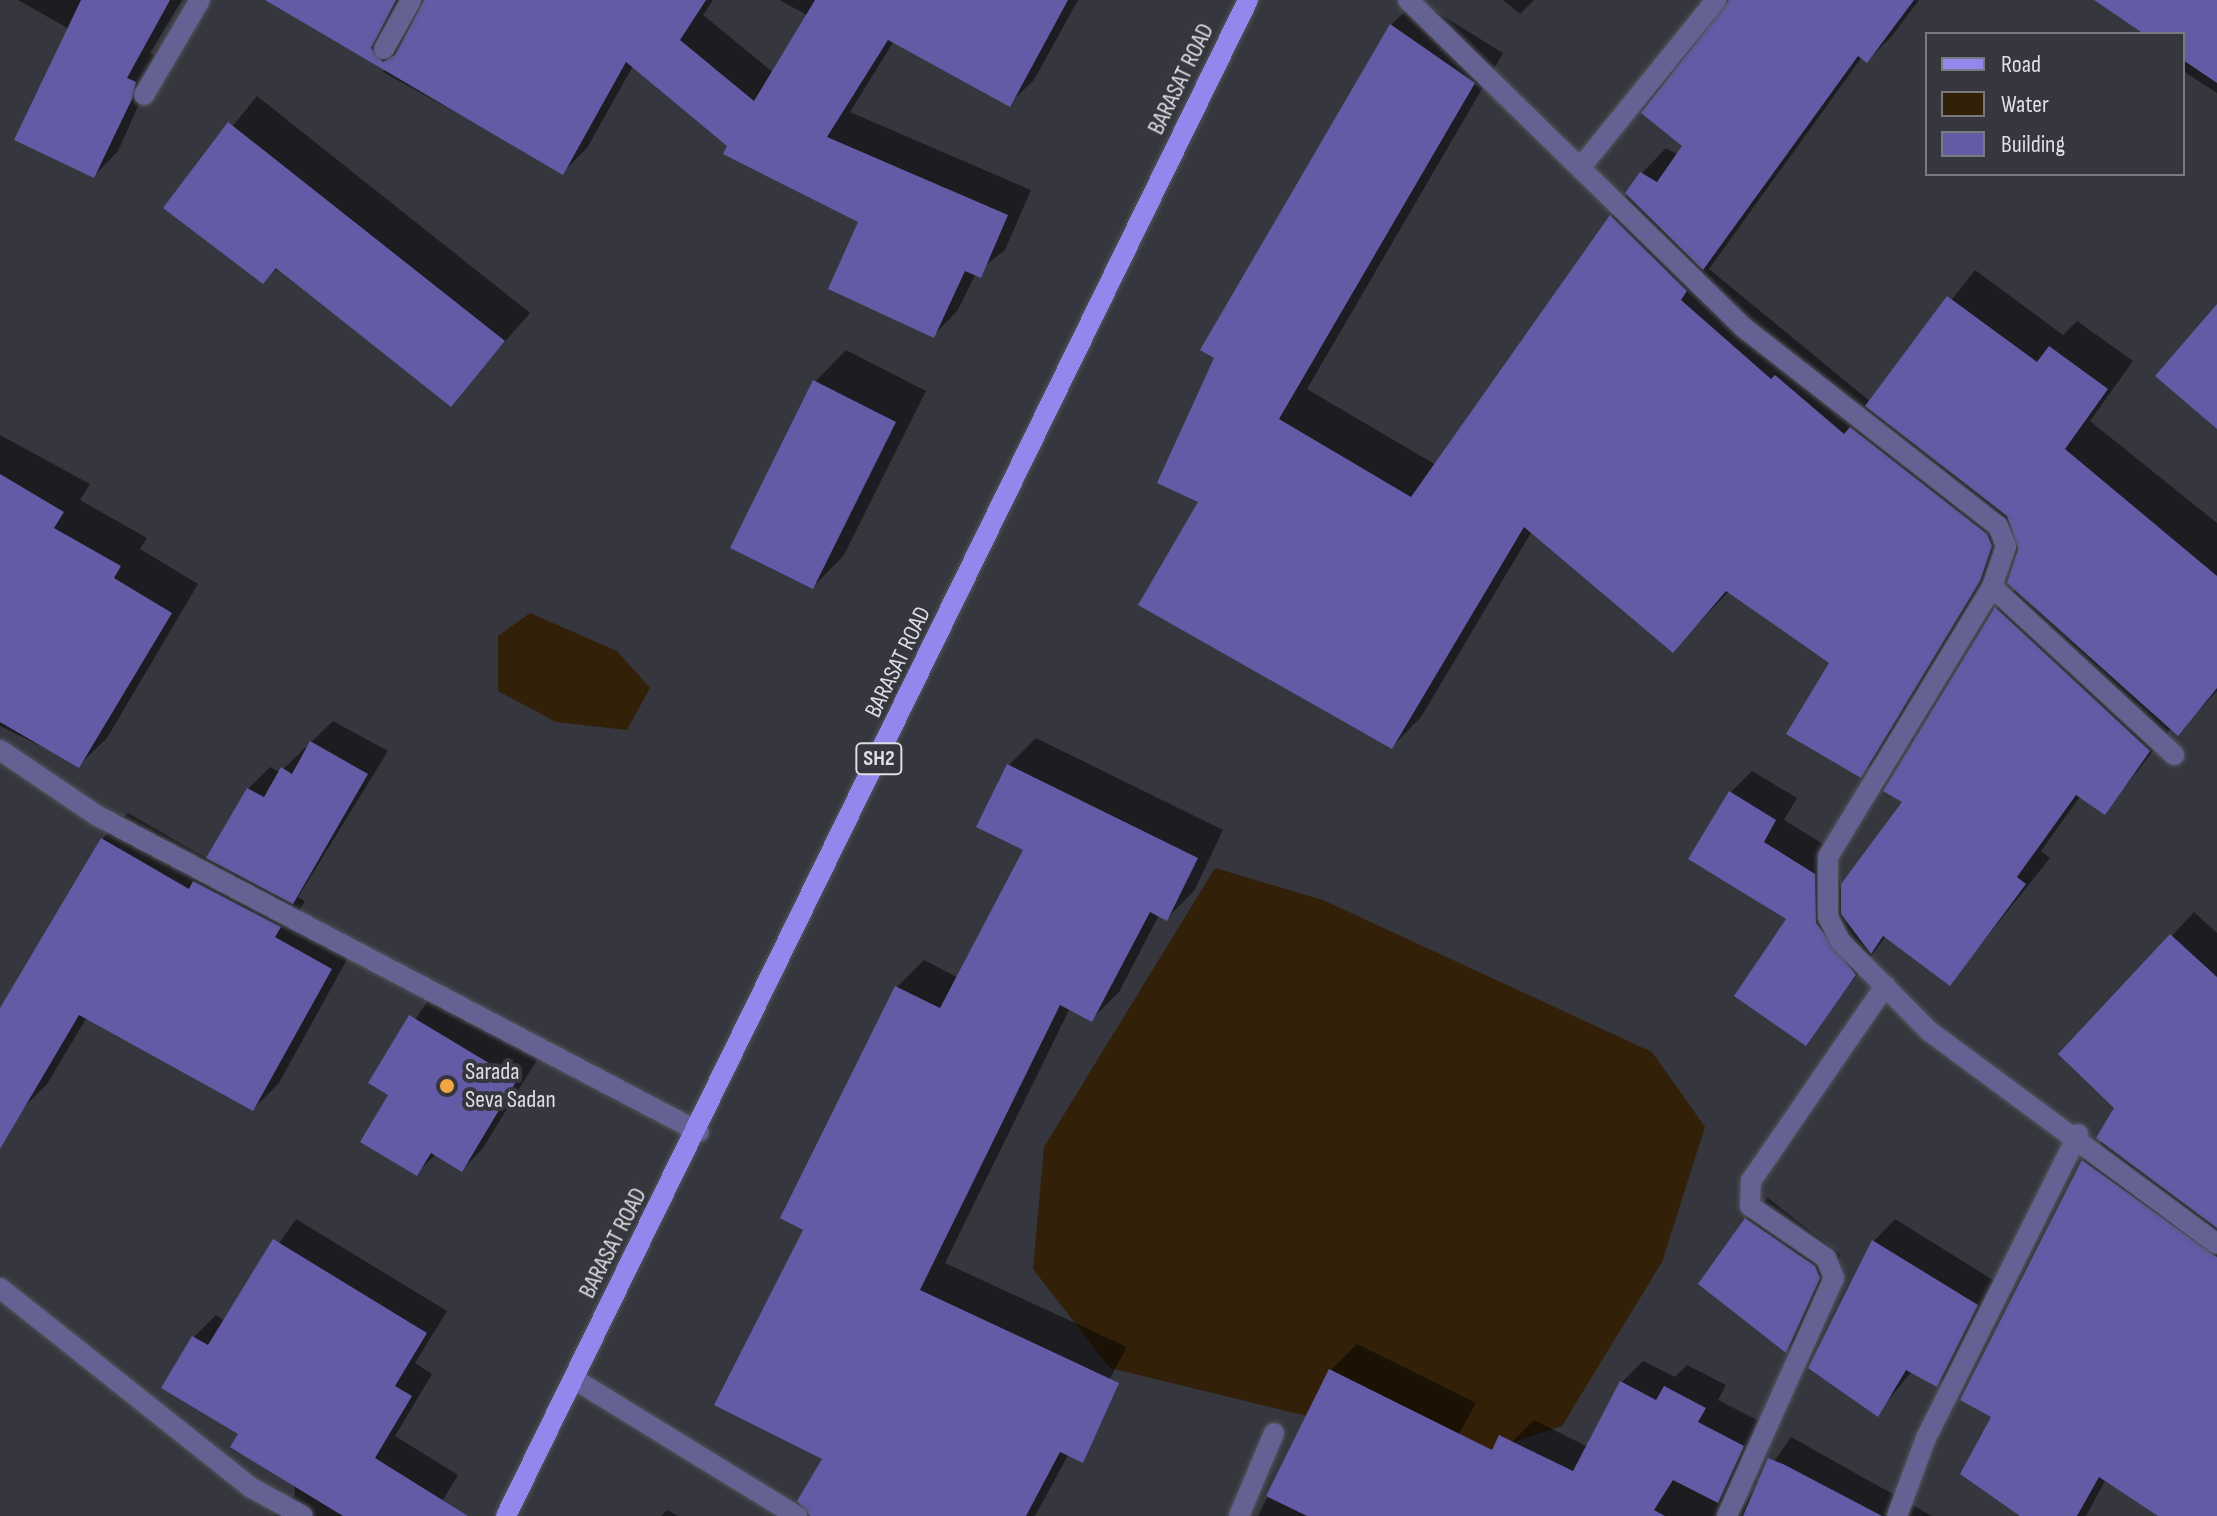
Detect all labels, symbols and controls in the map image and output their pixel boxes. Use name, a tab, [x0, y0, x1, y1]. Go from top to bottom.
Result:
street label: BARASAT ROAD	[1142, 19, 1220, 139]
legend	[1925, 32, 2185, 176]
text: Road	[2001, 50, 2041, 79]
text: Water	[2001, 90, 2049, 119]
text: Building	[2001, 130, 2065, 159]
street label: BARASAT ROAD	[859, 602, 937, 722]
road number: SH2	[855, 741, 903, 777]
place label: Sarada Seva Sadan	[465, 1058, 556, 1114]
marker: Sarada Seva Sadan	[436, 1075, 458, 1097]
street label: BARASAT ROAD	[573, 1183, 653, 1303]

